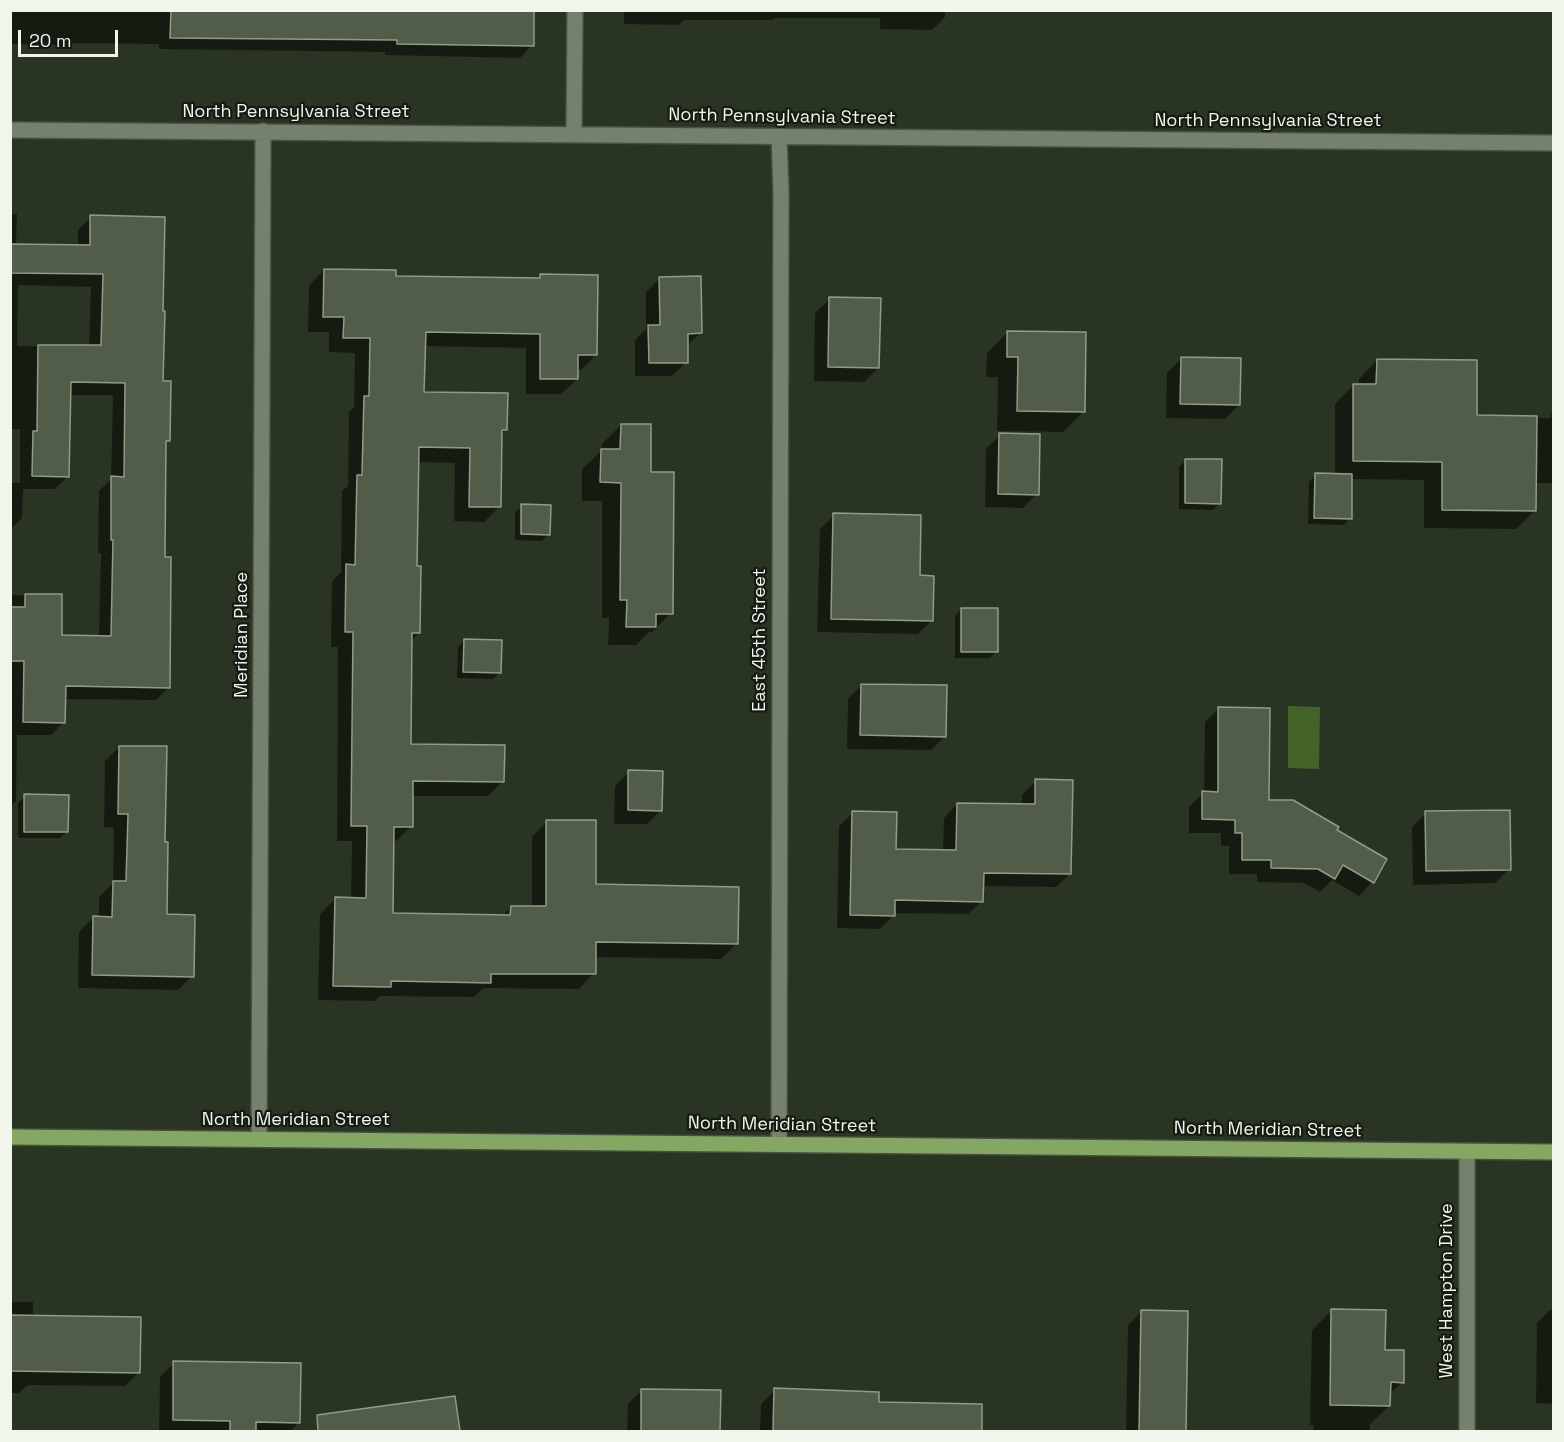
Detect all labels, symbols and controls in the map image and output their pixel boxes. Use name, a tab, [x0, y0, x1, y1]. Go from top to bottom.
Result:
scale bar	[21, 18, 122, 56]
text: 20 m	[29, 29, 72, 52]
street label: North Pennsylvania Street	[182, 101, 410, 123]
street label: North Pennsylvania Street	[668, 104, 896, 130]
street label: North Pennsylvania Street	[1154, 110, 1382, 132]
street label: East 45th Street	[749, 568, 771, 712]
street label: Meridian Place	[231, 572, 253, 698]
street label: North Meridian Street	[202, 1109, 390, 1131]
street label: North Meridian Street	[688, 1113, 876, 1137]
street label: North Meridian Street	[1174, 1118, 1362, 1142]
street label: West Hampton Drive	[1436, 1203, 1458, 1379]

